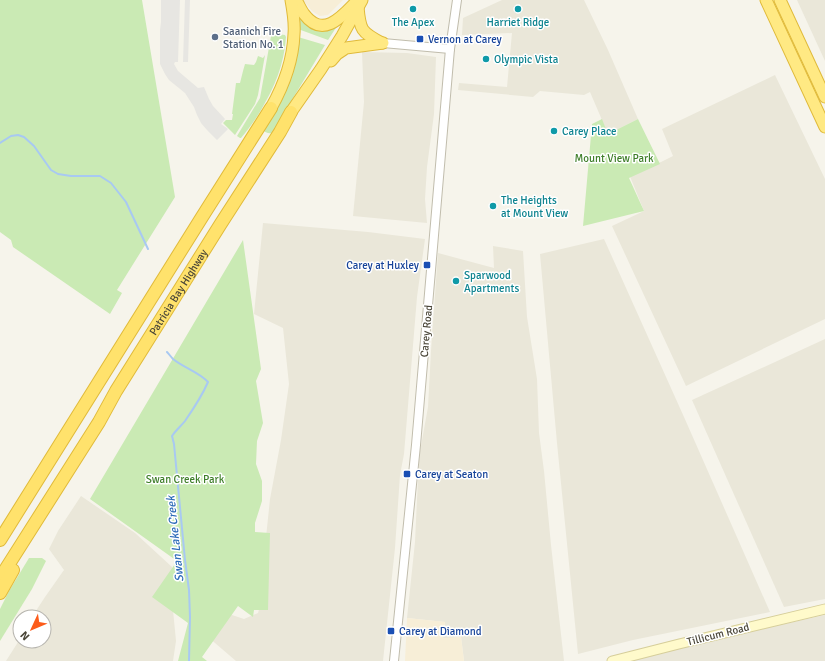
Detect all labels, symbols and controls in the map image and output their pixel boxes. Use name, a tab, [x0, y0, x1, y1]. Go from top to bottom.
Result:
marker: The Apex	[408, 4, 418, 14]
marker: Harriet Ridge	[513, 4, 523, 14]
place label: The Apex	[392, 16, 434, 29]
place label: Harriet Ridge	[487, 16, 549, 29]
place label: Saanich Fire Station No. 1	[223, 25, 284, 51]
marker: Saanich Fire Station No. 1	[210, 32, 220, 42]
place label: Vernon at Carey	[428, 33, 503, 46]
marker: Vernon at Carey	[415, 34, 425, 44]
place label: Olympic Vista	[494, 53, 559, 66]
marker: Olympic Vista	[481, 54, 491, 64]
place label: Carey Place	[562, 125, 617, 138]
marker: Carey Place	[549, 126, 559, 136]
park label: Mount View Park	[574, 152, 654, 165]
place label: The Heights at Mount View	[501, 194, 568, 220]
marker: The Heights at Mount View	[488, 201, 498, 211]
street label: Patricia Bay Highway	[147, 246, 211, 338]
place label: Carey at Huxley	[346, 259, 420, 272]
marker: Carey at Huxley	[422, 260, 432, 270]
place label: Sparwood Apartments	[464, 269, 519, 295]
marker: Sparwood Apartments	[451, 276, 461, 286]
street label: Carey Road	[418, 304, 435, 358]
place label: Carey at Seaton	[415, 468, 488, 481]
marker: Carey at Seaton	[402, 469, 412, 479]
park label: Swan Creek Park	[146, 473, 225, 486]
water label: Swan Lake Creek	[163, 494, 187, 583]
north arrow	[12, 609, 52, 649]
street label: Tillicum Road	[686, 620, 751, 648]
place label: Carey at Diamond	[399, 625, 482, 638]
marker: Carey at Diamond	[386, 626, 396, 636]
text: N	[18, 628, 33, 643]

